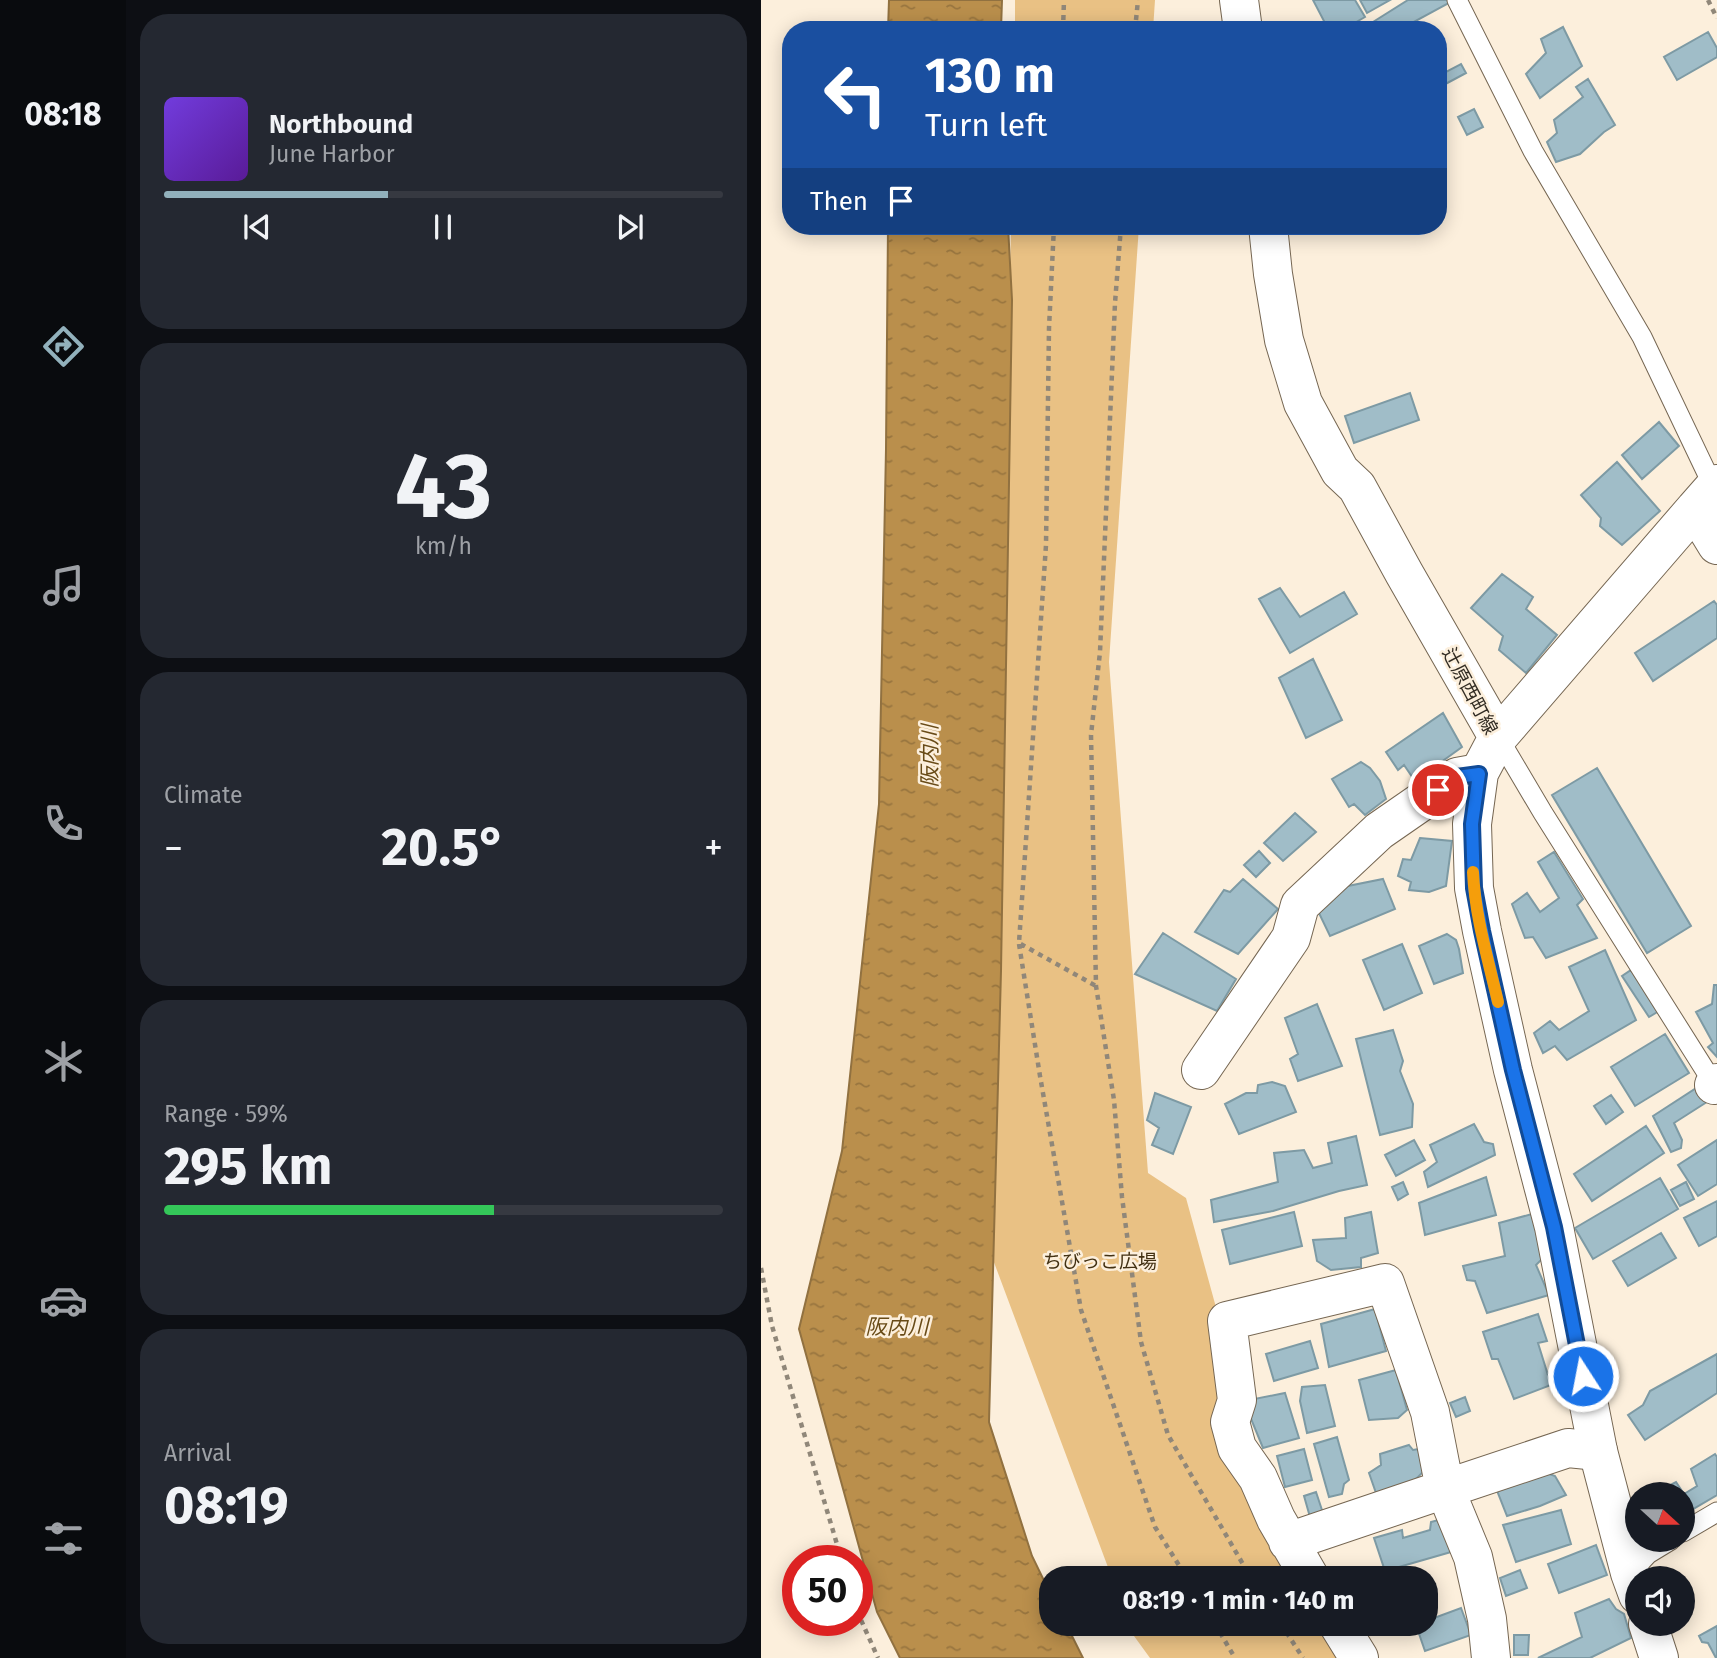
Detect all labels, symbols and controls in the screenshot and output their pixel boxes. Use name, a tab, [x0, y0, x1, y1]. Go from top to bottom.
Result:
text: 130 m	[925, 46, 1055, 105]
icon: left	[810, 49, 901, 140]
text: 08:18	[24, 95, 102, 133]
text: Turn left	[925, 106, 1047, 144]
text: Northbound	[269, 109, 413, 140]
text: June Harbor	[269, 140, 395, 168]
icon: arrive	[882, 182, 920, 220]
text: Then	[810, 186, 868, 217]
icon: previous	[238, 208, 276, 246]
icon: pause	[424, 208, 462, 246]
icon: next	[611, 208, 649, 246]
icon: directions	[39, 322, 88, 371]
text: 43	[395, 432, 492, 541]
text: km/h	[415, 532, 472, 560]
icon: music	[39, 561, 88, 610]
street label: 辻原西町線	[1438, 644, 1502, 738]
water label: 阪内川	[917, 723, 943, 788]
pin	[1408, 760, 1468, 820]
icon: arrive	[1419, 771, 1457, 809]
text: Climate	[164, 781, 243, 809]
icon: phone	[39, 799, 88, 848]
text: 20.5°	[381, 816, 506, 879]
text: −	[164, 825, 183, 871]
text: +	[704, 825, 723, 871]
icon: climate	[39, 1037, 88, 1086]
text: Range · 59%	[164, 1100, 288, 1128]
text: 295 km	[164, 1135, 332, 1198]
park label: ちびっこ広場	[1043, 1250, 1157, 1273]
icon: car	[39, 1276, 88, 1325]
water label: 阪内川	[866, 1314, 930, 1340]
position arrow	[1546, 1339, 1620, 1413]
text: Arrival	[164, 1439, 231, 1467]
text: 08:19	[164, 1474, 289, 1537]
north arrow	[1625, 1482, 1695, 1552]
map controls	[1625, 1482, 1695, 1636]
icon: filters	[39, 1514, 88, 1563]
speed limit sign: 50	[782, 1545, 873, 1636]
button: sound	[1625, 1566, 1695, 1636]
text: 08:19 · 1 min · 140 m	[1122, 1585, 1355, 1616]

